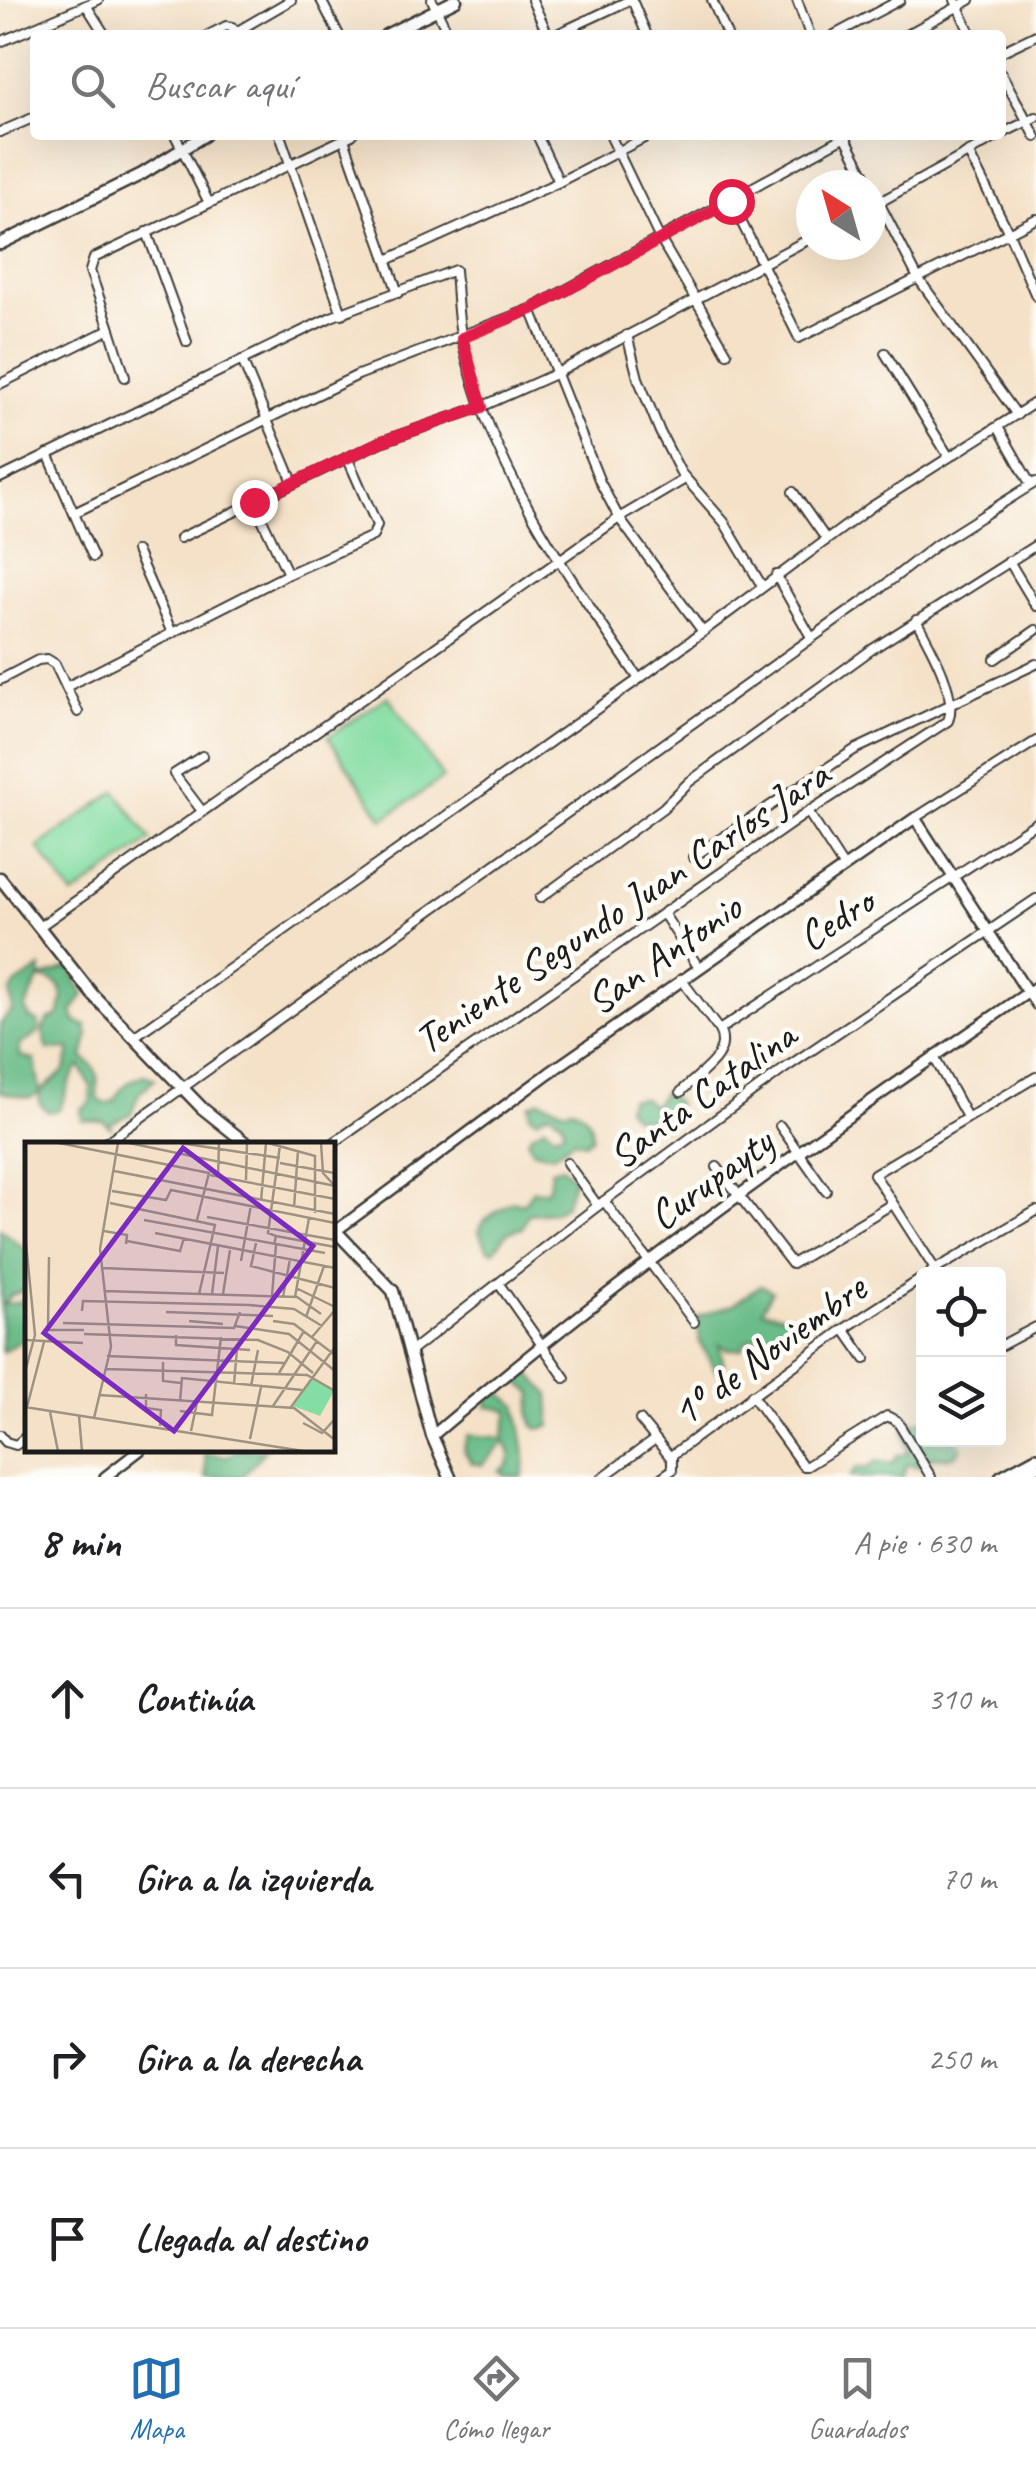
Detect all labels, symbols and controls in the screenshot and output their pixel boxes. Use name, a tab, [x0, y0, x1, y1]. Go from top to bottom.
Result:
search box	[30, 30, 1006, 140]
icon: search	[65, 58, 120, 113]
text: Buscar aquí	[145, 62, 294, 109]
north arrow	[796, 170, 886, 260]
route start	[709, 179, 755, 225]
route end	[232, 480, 278, 526]
street label: Teniente Segundo Juan Carlos Jara	[404, 747, 842, 1066]
street label: Cedro	[788, 873, 887, 963]
street label: San Antonio	[576, 880, 754, 1027]
street label: Santa Catalina	[598, 1007, 809, 1181]
street label: Curupayty	[638, 1115, 786, 1242]
inset map	[25, 1142, 335, 1452]
street label: 1º de Noviembre	[661, 1261, 878, 1438]
map controls	[916, 1267, 1006, 1447]
button: locate	[916, 1267, 1006, 1357]
button: layers	[916, 1357, 1006, 1447]
text: 8 min	[40, 1516, 120, 1569]
text: A pie · 630 m	[853, 1522, 996, 1563]
icon: ahead	[40, 1671, 95, 1726]
text: Continúa	[135, 1675, 253, 1722]
text: 310 m	[927, 1678, 996, 1719]
icon: left	[40, 1851, 95, 1906]
text: Gira a la izquierda	[135, 1855, 371, 1902]
text: 70 m	[942, 1858, 996, 1899]
icon: right	[40, 2031, 95, 2086]
text: Gira a la derecha	[135, 2035, 361, 2082]
text: 250 m	[927, 2038, 996, 2079]
icon: arrive	[40, 2211, 95, 2266]
text: Llegada al destino	[135, 2215, 366, 2262]
tab: Mapa	[129, 2351, 184, 2446]
tab: Cómo llegar	[443, 2351, 549, 2446]
tab: Guardados	[808, 2351, 907, 2446]

